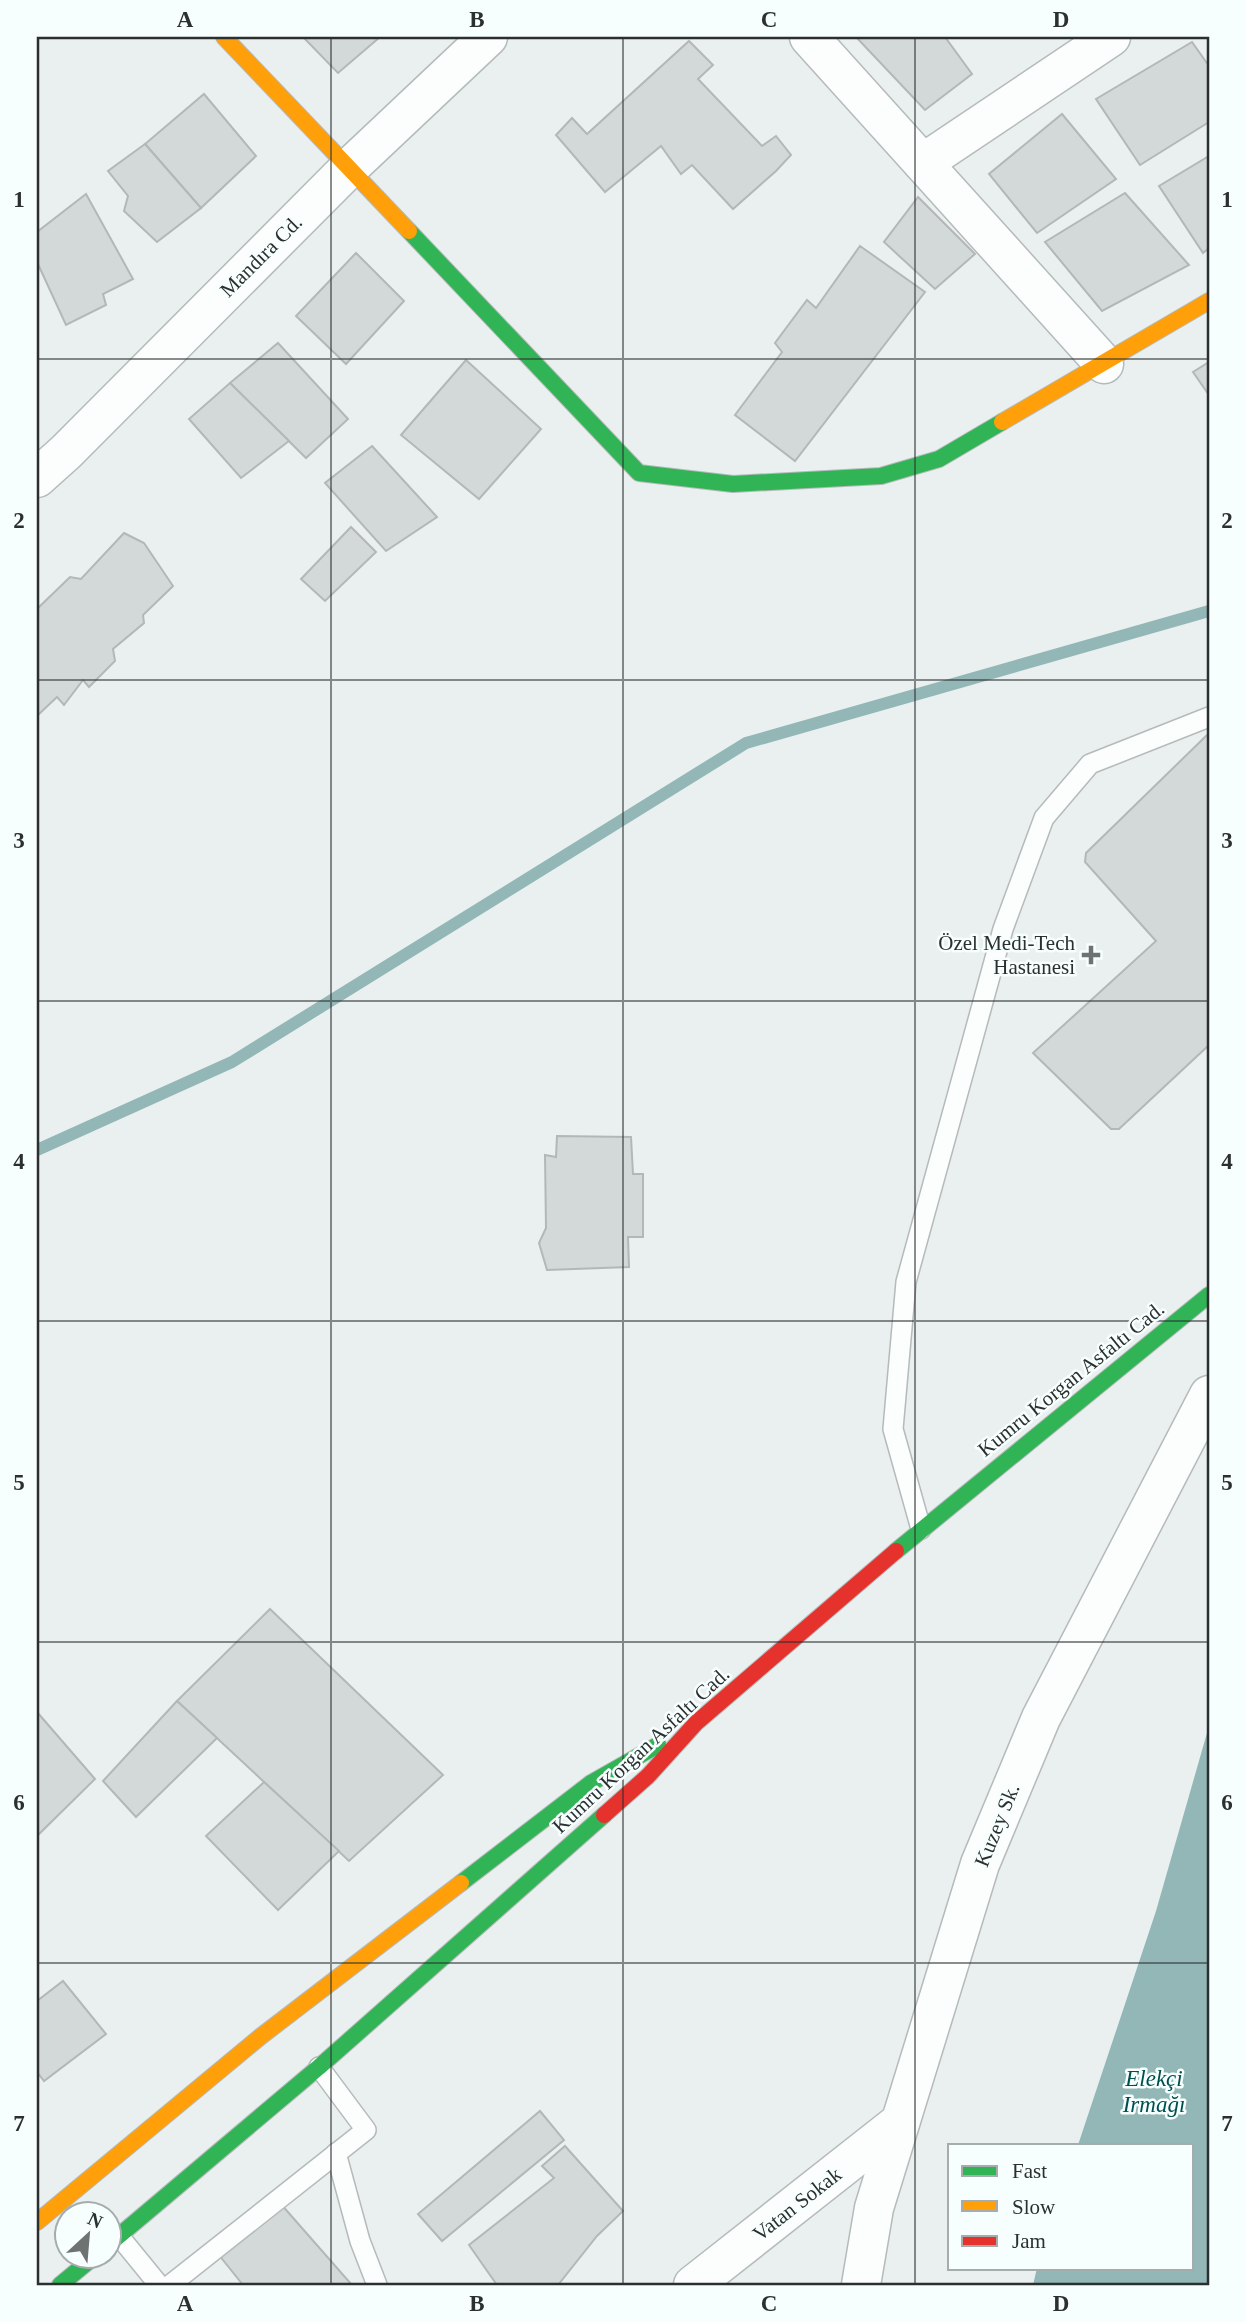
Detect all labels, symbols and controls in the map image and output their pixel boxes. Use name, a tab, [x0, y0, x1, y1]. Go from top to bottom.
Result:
text: A	[177, 7, 194, 32]
text: B	[469, 7, 485, 32]
text: C	[761, 7, 777, 32]
text: D	[1053, 7, 1069, 32]
text: 1	[13, 187, 25, 212]
text: 1	[1221, 187, 1233, 212]
street label: Mandıra Cd.	[215, 210, 307, 302]
text: 2	[13, 508, 25, 533]
text: 2	[1221, 508, 1233, 533]
text: 3	[13, 828, 25, 853]
text: 3	[1221, 828, 1233, 853]
place label: Özel Medi-Tech Hastanesi	[938, 931, 1075, 979]
marker: Özel Medi-Tech Hastanesi	[1081, 945, 1101, 965]
text: 4	[13, 1149, 25, 1174]
text: 4	[1221, 1149, 1233, 1174]
street label: Kumru Korgan Asfaltı Cad.	[973, 1296, 1169, 1462]
text: 5	[13, 1470, 25, 1495]
text: 5	[1221, 1470, 1233, 1495]
street label: Kumru Korgan Asfaltı Cad.	[548, 1662, 734, 1838]
street label: Kuzey Sk.	[969, 1780, 1025, 1870]
text: 6	[13, 1790, 25, 1815]
text: 6	[1221, 1790, 1233, 1815]
water label: Elekçi Irmağı	[1122, 2066, 1185, 2117]
text: 7	[13, 2111, 25, 2136]
text: 7	[1221, 2111, 1233, 2136]
legend	[948, 2144, 1194, 2270]
text: Fast	[1012, 2159, 1047, 2183]
street label: Vatan Sokak	[748, 2162, 846, 2246]
text: Slow	[1012, 2195, 1056, 2219]
north arrow	[52, 2200, 122, 2270]
text: N	[84, 2208, 106, 2233]
text: Jam	[1012, 2229, 1046, 2253]
text: A	[177, 2291, 194, 2316]
text: B	[469, 2291, 485, 2316]
text: C	[761, 2291, 777, 2316]
text: D	[1053, 2291, 1069, 2316]

